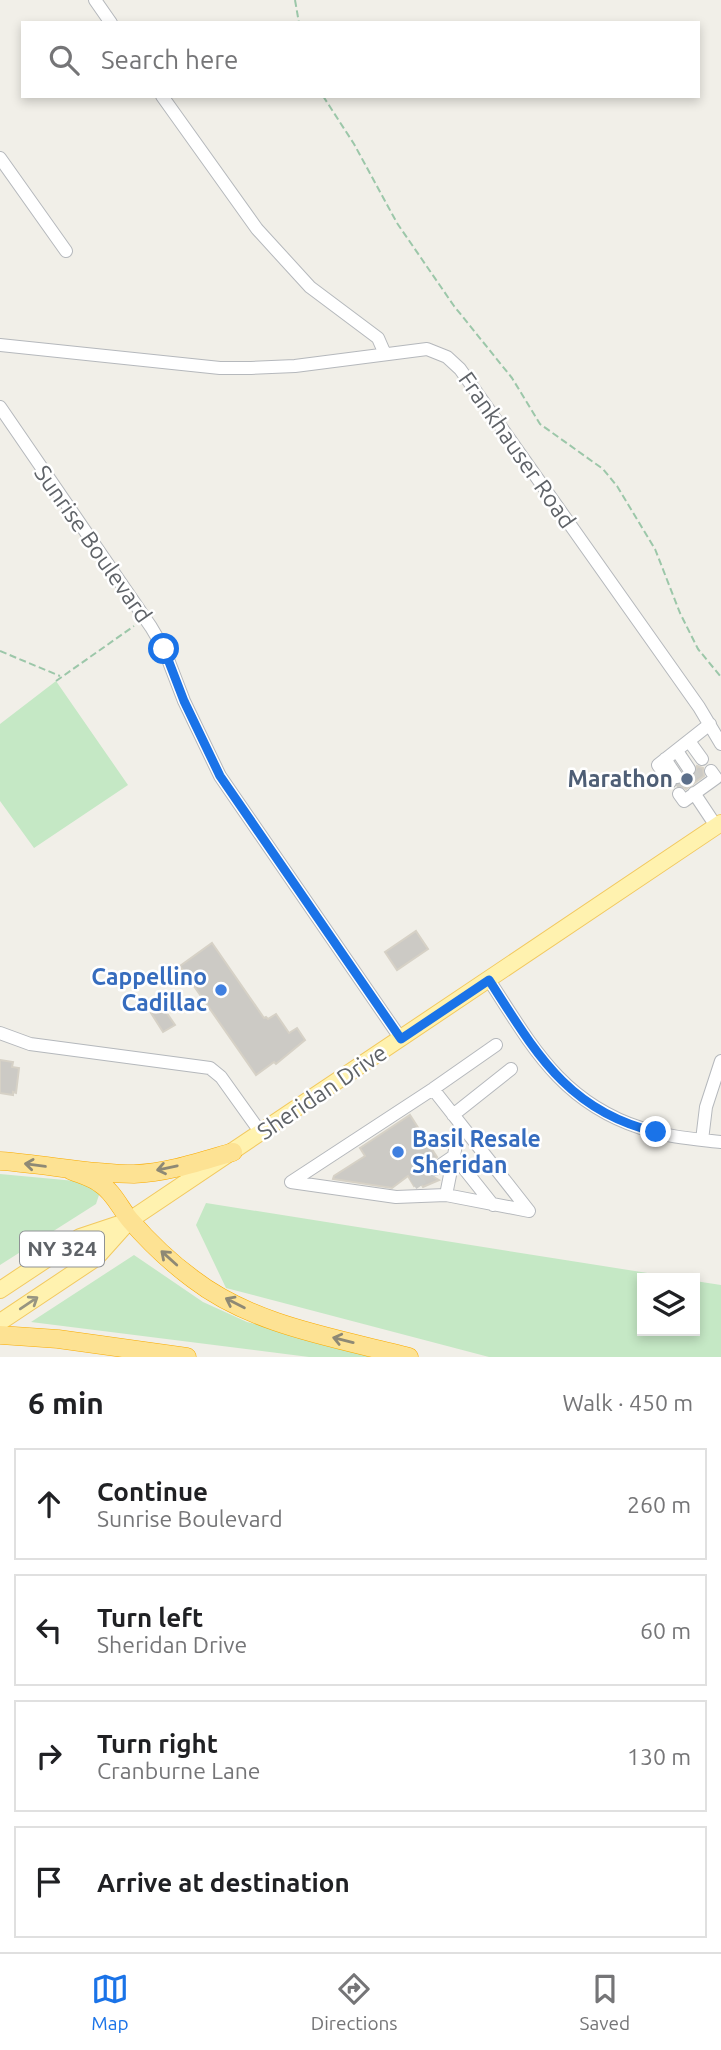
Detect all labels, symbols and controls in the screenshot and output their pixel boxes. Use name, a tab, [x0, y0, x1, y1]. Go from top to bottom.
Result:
search box	[21, 21, 700, 98]
icon: search	[45, 41, 83, 79]
text: Search here	[101, 45, 238, 74]
street label: Frankhauser Road	[454, 367, 581, 533]
street label: Sunrise Boulevard	[30, 461, 157, 627]
route start	[148, 633, 179, 664]
place label: Marathon	[568, 766, 673, 791]
marker: Marathon	[679, 771, 695, 787]
place label: Cappellino Cadillac	[91, 964, 207, 1015]
marker: Cappellino Cadillac	[213, 982, 229, 998]
street label: Sheridan Drive	[252, 1039, 391, 1144]
route end	[640, 1116, 671, 1147]
place label: Basil Resale Sheridan	[412, 1126, 541, 1177]
marker: Basil Resale Sheridan	[390, 1144, 406, 1160]
one-way arrow	[24, 1158, 47, 1171]
one-way arrow	[156, 1162, 179, 1176]
road number: NY 324	[20, 1232, 104, 1266]
one-way arrow	[161, 1250, 178, 1267]
map controls	[637, 1273, 700, 1336]
button: layers	[637, 1273, 700, 1336]
one-way arrow	[18, 1296, 38, 1310]
one-way arrow	[225, 1296, 246, 1310]
one-way arrow	[332, 1333, 355, 1346]
text: 6 min	[28, 1386, 104, 1420]
text: Walk · 450 m	[562, 1390, 693, 1415]
text: Continue	[97, 1477, 208, 1506]
icon: ahead	[30, 1485, 68, 1523]
text: 260 m	[627, 1492, 691, 1517]
text: Sunrise Boulevard	[97, 1506, 283, 1531]
text: Turn left	[97, 1603, 203, 1632]
icon: left	[30, 1611, 68, 1649]
text: 60 m	[640, 1618, 691, 1643]
text: Sheridan Drive	[97, 1632, 247, 1657]
text: Turn right	[97, 1729, 218, 1758]
icon: right	[30, 1737, 68, 1775]
text: 130 m	[627, 1744, 691, 1769]
text: Cranburne Lane	[97, 1758, 261, 1783]
icon: arrive	[30, 1863, 68, 1901]
text: Arrive at destination	[97, 1868, 350, 1897]
tab: Map	[91, 1970, 129, 2034]
tab: Directions	[311, 1970, 398, 2034]
tab: Saved	[579, 1970, 630, 2034]

